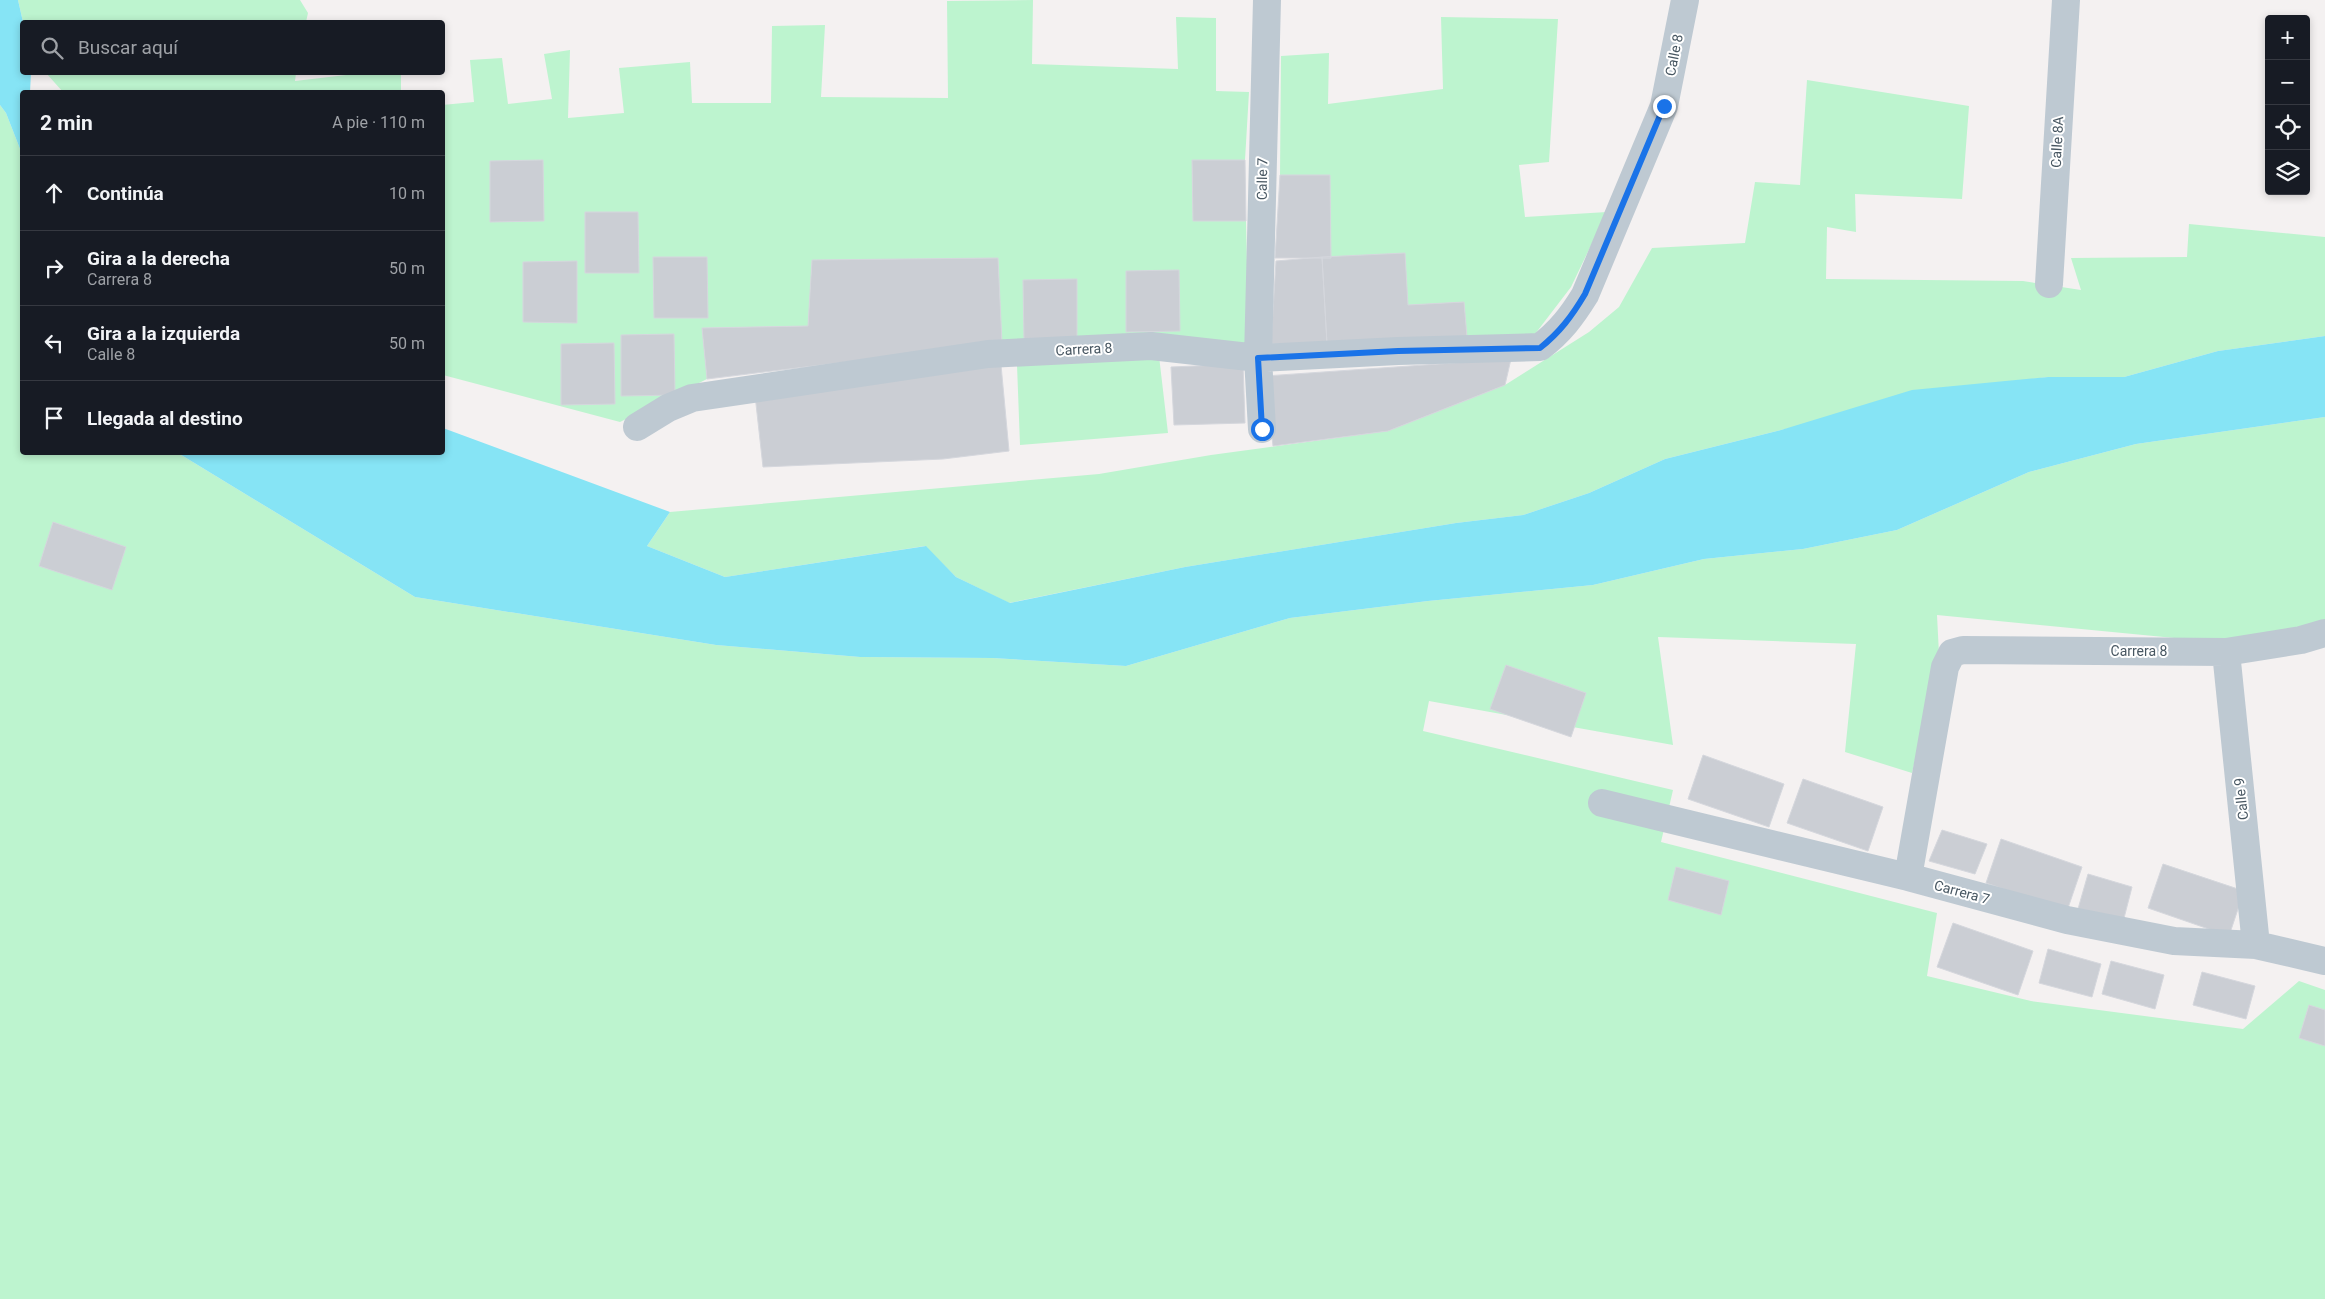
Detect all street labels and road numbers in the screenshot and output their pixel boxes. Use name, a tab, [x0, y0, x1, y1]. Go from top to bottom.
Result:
street label: Calle 8	[1662, 33, 1686, 77]
street label: Calle 8A	[2048, 116, 2066, 168]
street label: Calle 7	[1254, 158, 1270, 200]
street label: Carrera 8	[1055, 340, 1113, 358]
street label: Carrera 8	[2111, 643, 2168, 659]
street label: Calle 9	[2231, 777, 2251, 821]
street label: Carrera 7	[1932, 877, 1992, 907]

